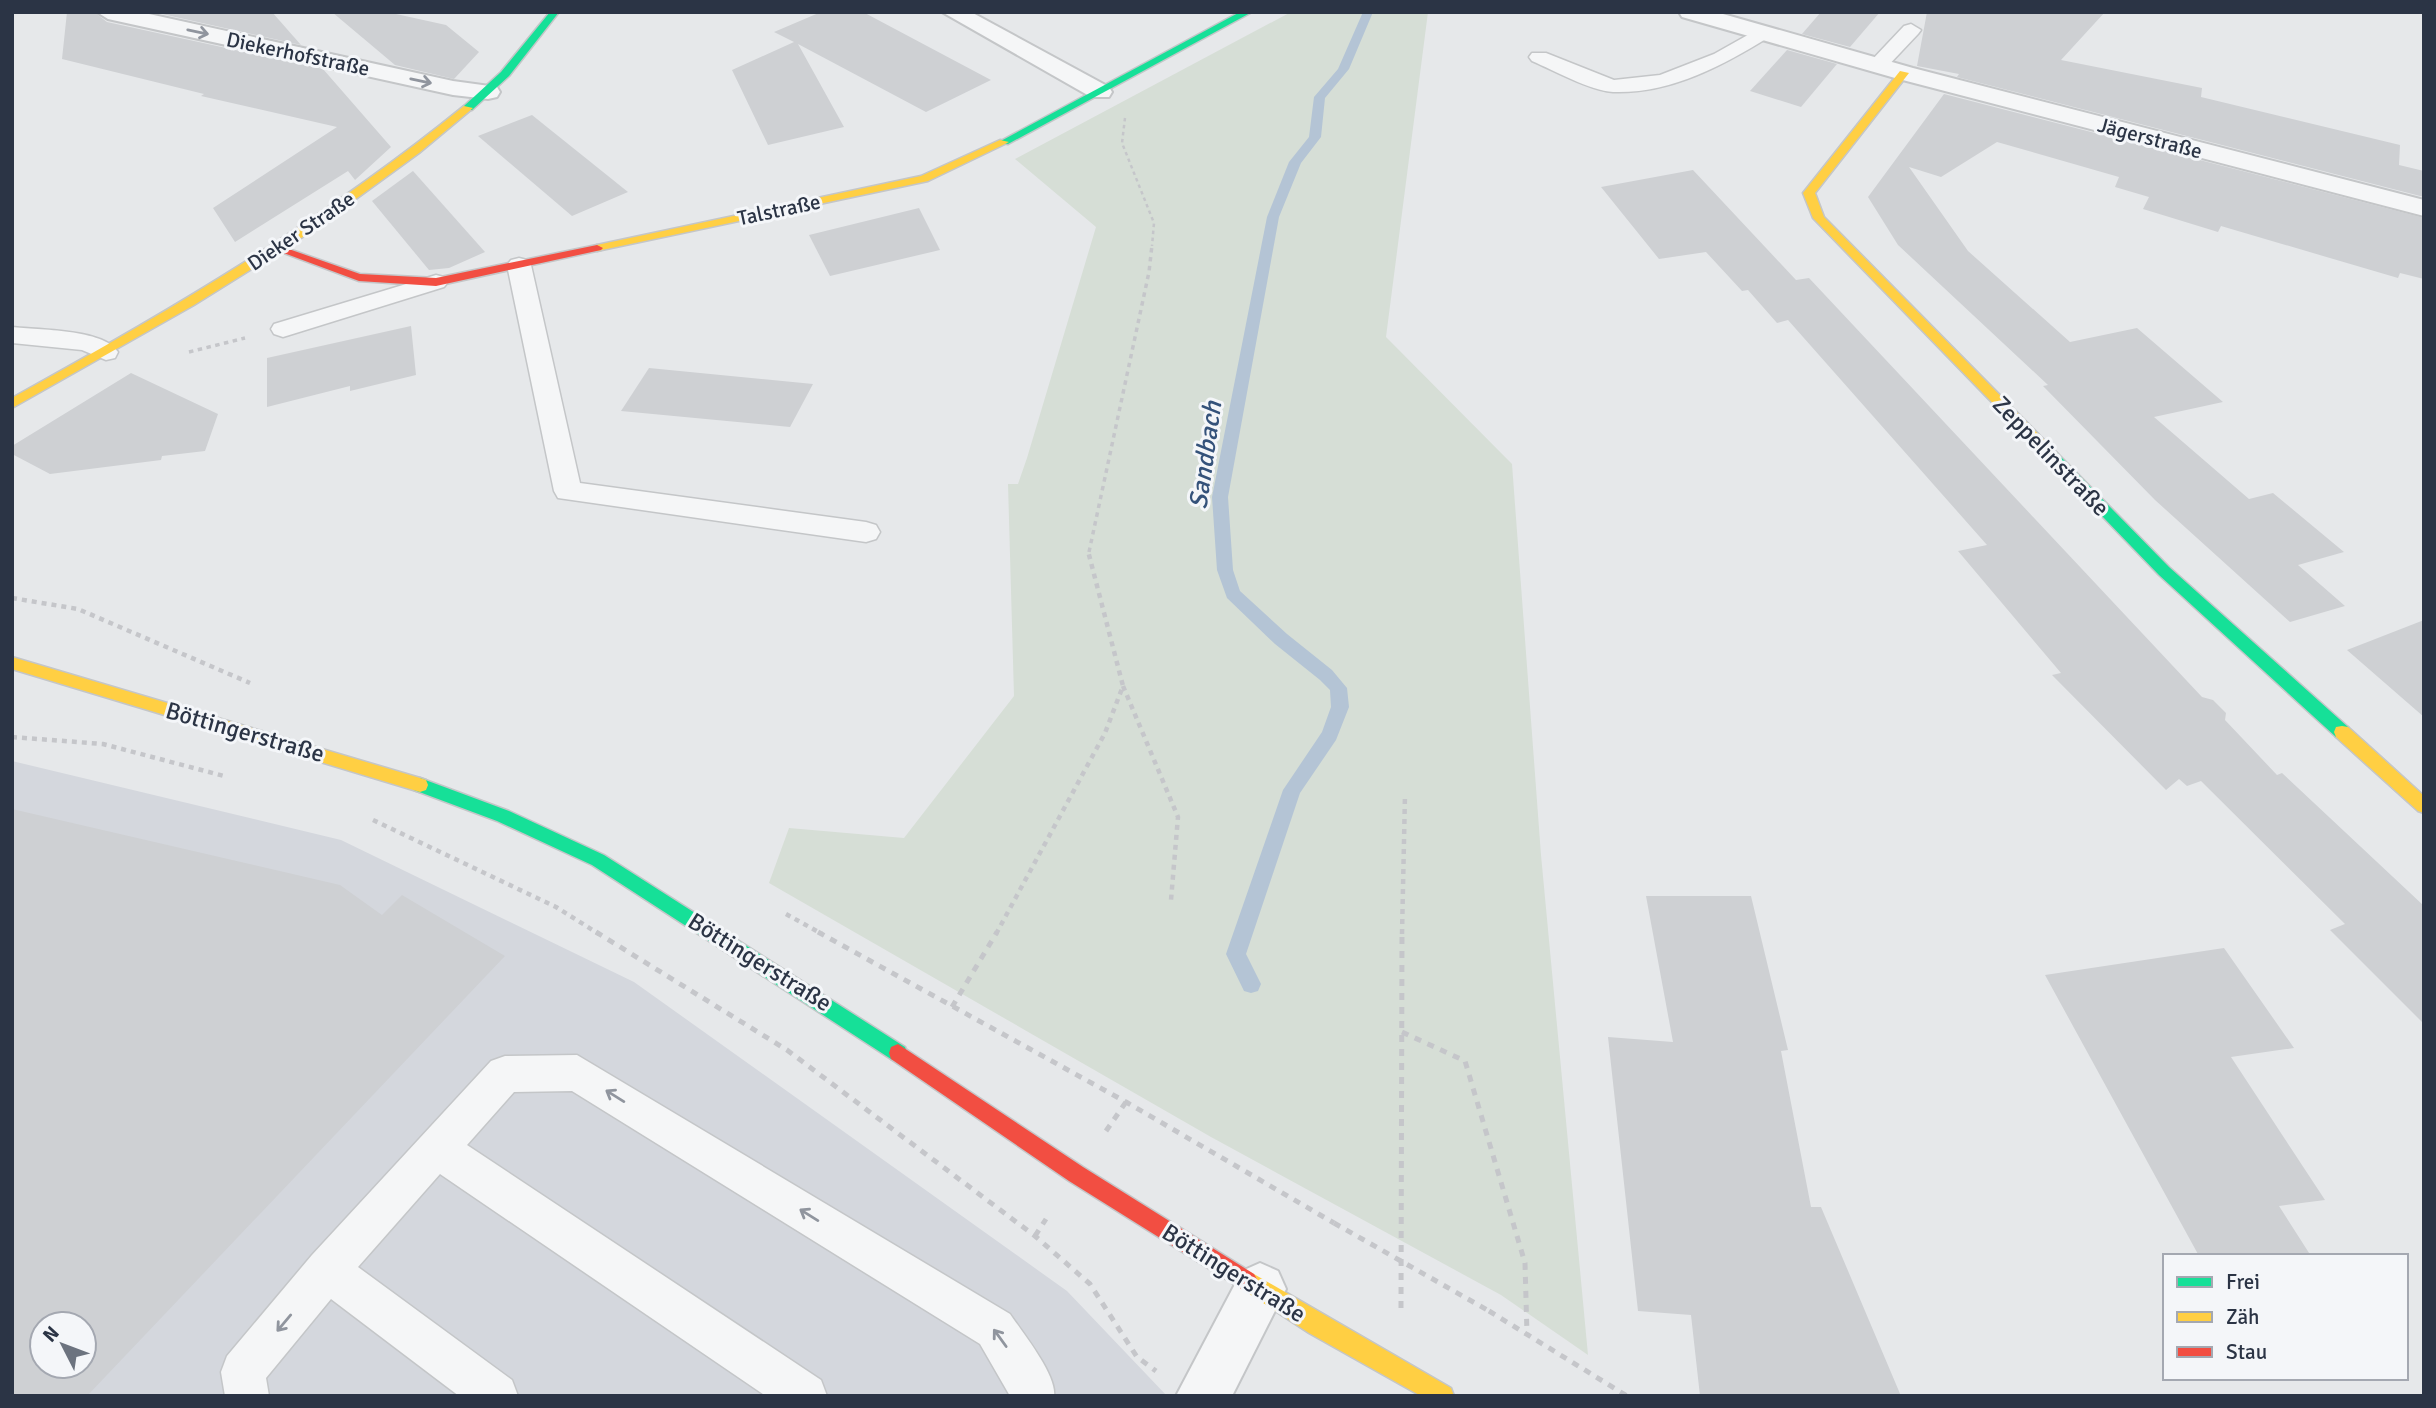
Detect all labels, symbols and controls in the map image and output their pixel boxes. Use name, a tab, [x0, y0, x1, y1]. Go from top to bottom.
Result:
one-way arrow	[186, 26, 209, 39]
street label: Diekerhofstraße	[224, 26, 372, 82]
one-way arrow	[409, 74, 432, 88]
street label: Jägerstraße	[2095, 112, 2205, 164]
street label: Dieker Straße	[242, 186, 360, 276]
street label: Talstraße	[735, 189, 823, 231]
street label: Zeppelinstraße	[1986, 390, 2116, 522]
water label: Sandbach	[1183, 398, 1230, 511]
street label: Böttingerstraße	[162, 695, 328, 769]
street label: Böttingerstraße	[683, 906, 837, 1018]
one-way arrow	[606, 1089, 626, 1103]
one-way arrow	[800, 1208, 820, 1222]
street label: Böttingerstraße	[1157, 1217, 1311, 1329]
legend	[2163, 1254, 2408, 1380]
text: Frei	[2226, 1269, 2260, 1295]
text: Zäh	[2226, 1304, 2260, 1330]
north arrow	[28, 1310, 98, 1380]
one-way arrow	[276, 1313, 291, 1331]
text: N	[38, 1321, 64, 1347]
one-way arrow	[993, 1328, 1008, 1347]
text: Stau	[2226, 1339, 2267, 1365]

